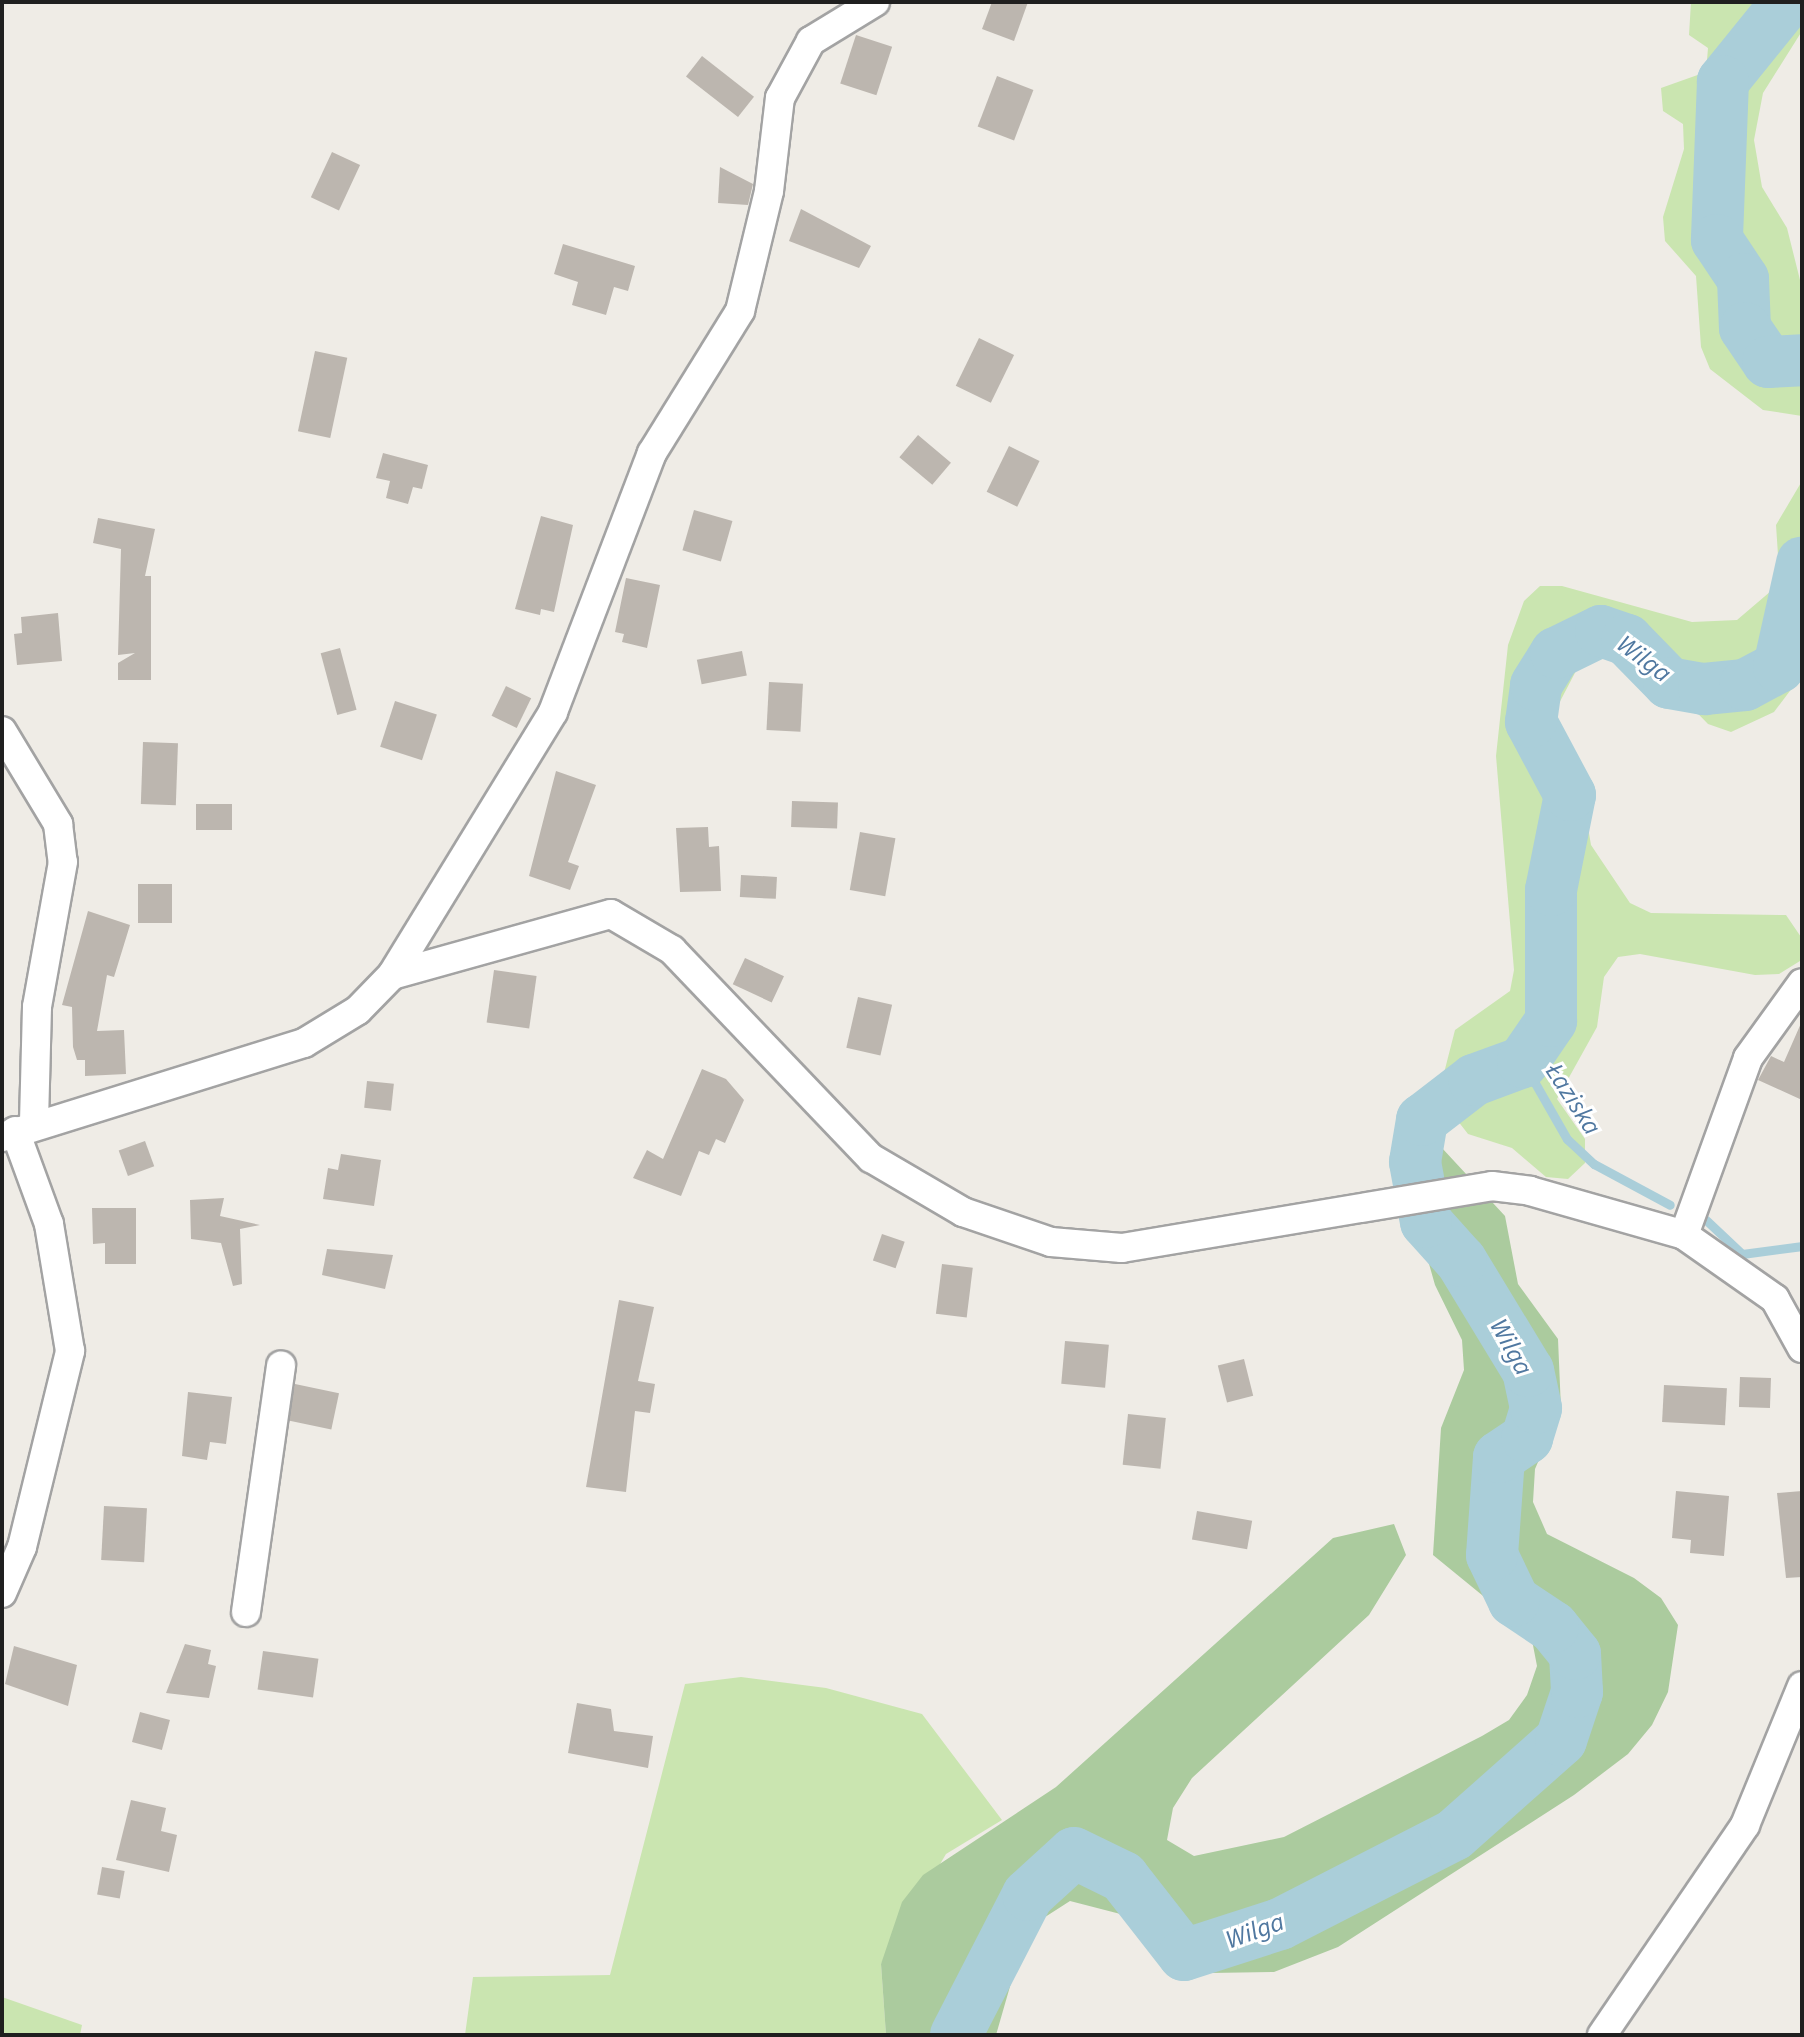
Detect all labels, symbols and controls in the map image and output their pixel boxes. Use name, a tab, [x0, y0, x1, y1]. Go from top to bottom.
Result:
water label: Wilga	[1611, 628, 1677, 690]
water label: Łaziska	[1538, 1057, 1608, 1141]
water label: Wilga	[1483, 1313, 1539, 1381]
water label: Wilga	[1221, 1906, 1289, 1956]

